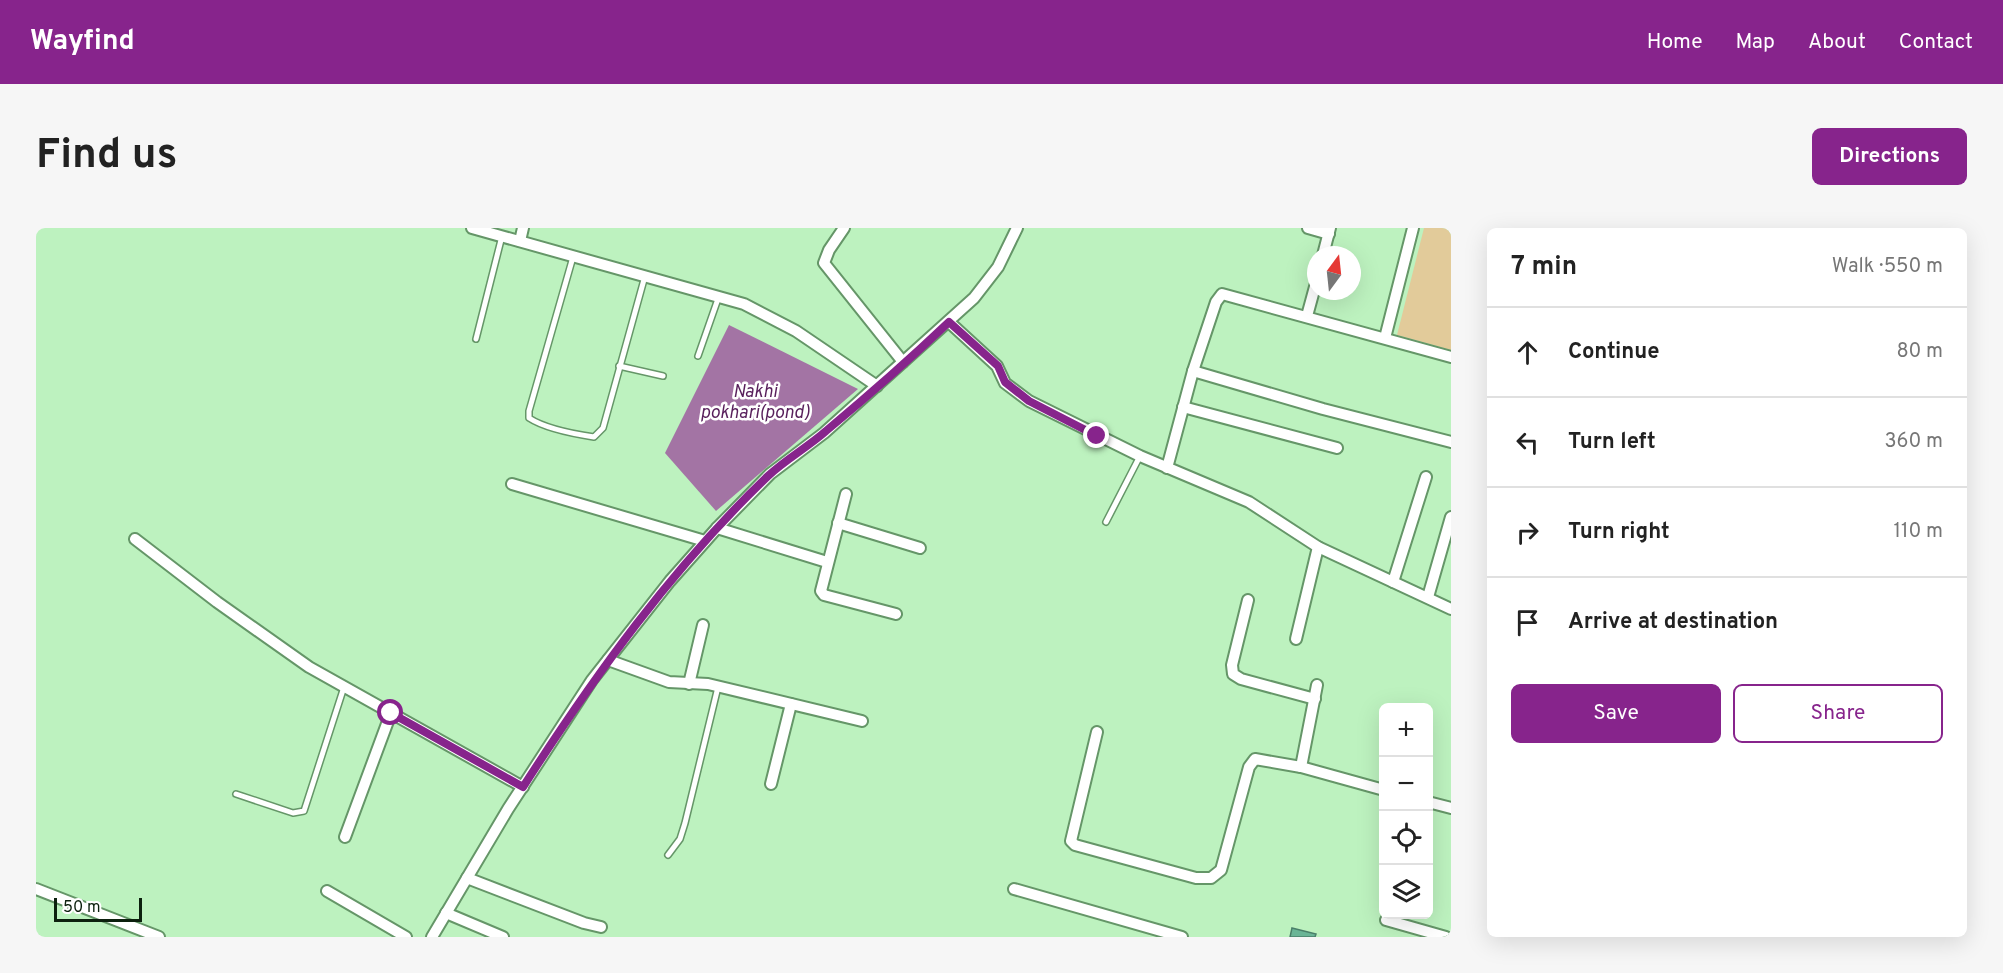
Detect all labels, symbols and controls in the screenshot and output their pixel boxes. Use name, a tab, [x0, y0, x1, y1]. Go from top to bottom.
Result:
text: Wayfind	[30, 24, 135, 60]
text: Home	[1647, 29, 1703, 56]
text: Map	[1736, 29, 1775, 56]
text: About	[1808, 29, 1866, 56]
text: Contact	[1899, 29, 1973, 56]
button: Directions	[1812, 128, 1967, 185]
text: Find us	[36, 130, 177, 183]
north arrow	[1307, 246, 1361, 300]
text: 7 min	[1511, 251, 1577, 284]
text: Walk · 550 m	[1832, 254, 1943, 280]
icon: ahead	[1511, 336, 1544, 369]
text: Continue	[1568, 339, 1659, 366]
text: 80 m	[1897, 339, 1943, 365]
water label: Nakhi pokhari(pond)	[700, 381, 810, 425]
route end	[1083, 422, 1109, 448]
icon: left	[1511, 426, 1544, 459]
text: Turn left	[1568, 429, 1656, 456]
text: 360 m	[1885, 429, 1943, 455]
icon: right	[1511, 516, 1544, 549]
text: Turn right	[1568, 519, 1670, 546]
text: 110 m	[1894, 519, 1943, 545]
icon: arrive	[1511, 606, 1544, 639]
text: Arrive at destination	[1568, 609, 1778, 636]
button: Save	[1511, 684, 1721, 743]
button: Share	[1733, 684, 1943, 743]
route start	[377, 699, 403, 725]
map controls	[1379, 703, 1433, 919]
button: +	[1379, 703, 1433, 757]
button: −	[1379, 757, 1433, 811]
button: locate	[1379, 811, 1433, 865]
button: layers	[1379, 865, 1433, 919]
scale bar	[54, 895, 142, 922]
text: 50 m	[63, 898, 101, 918]

